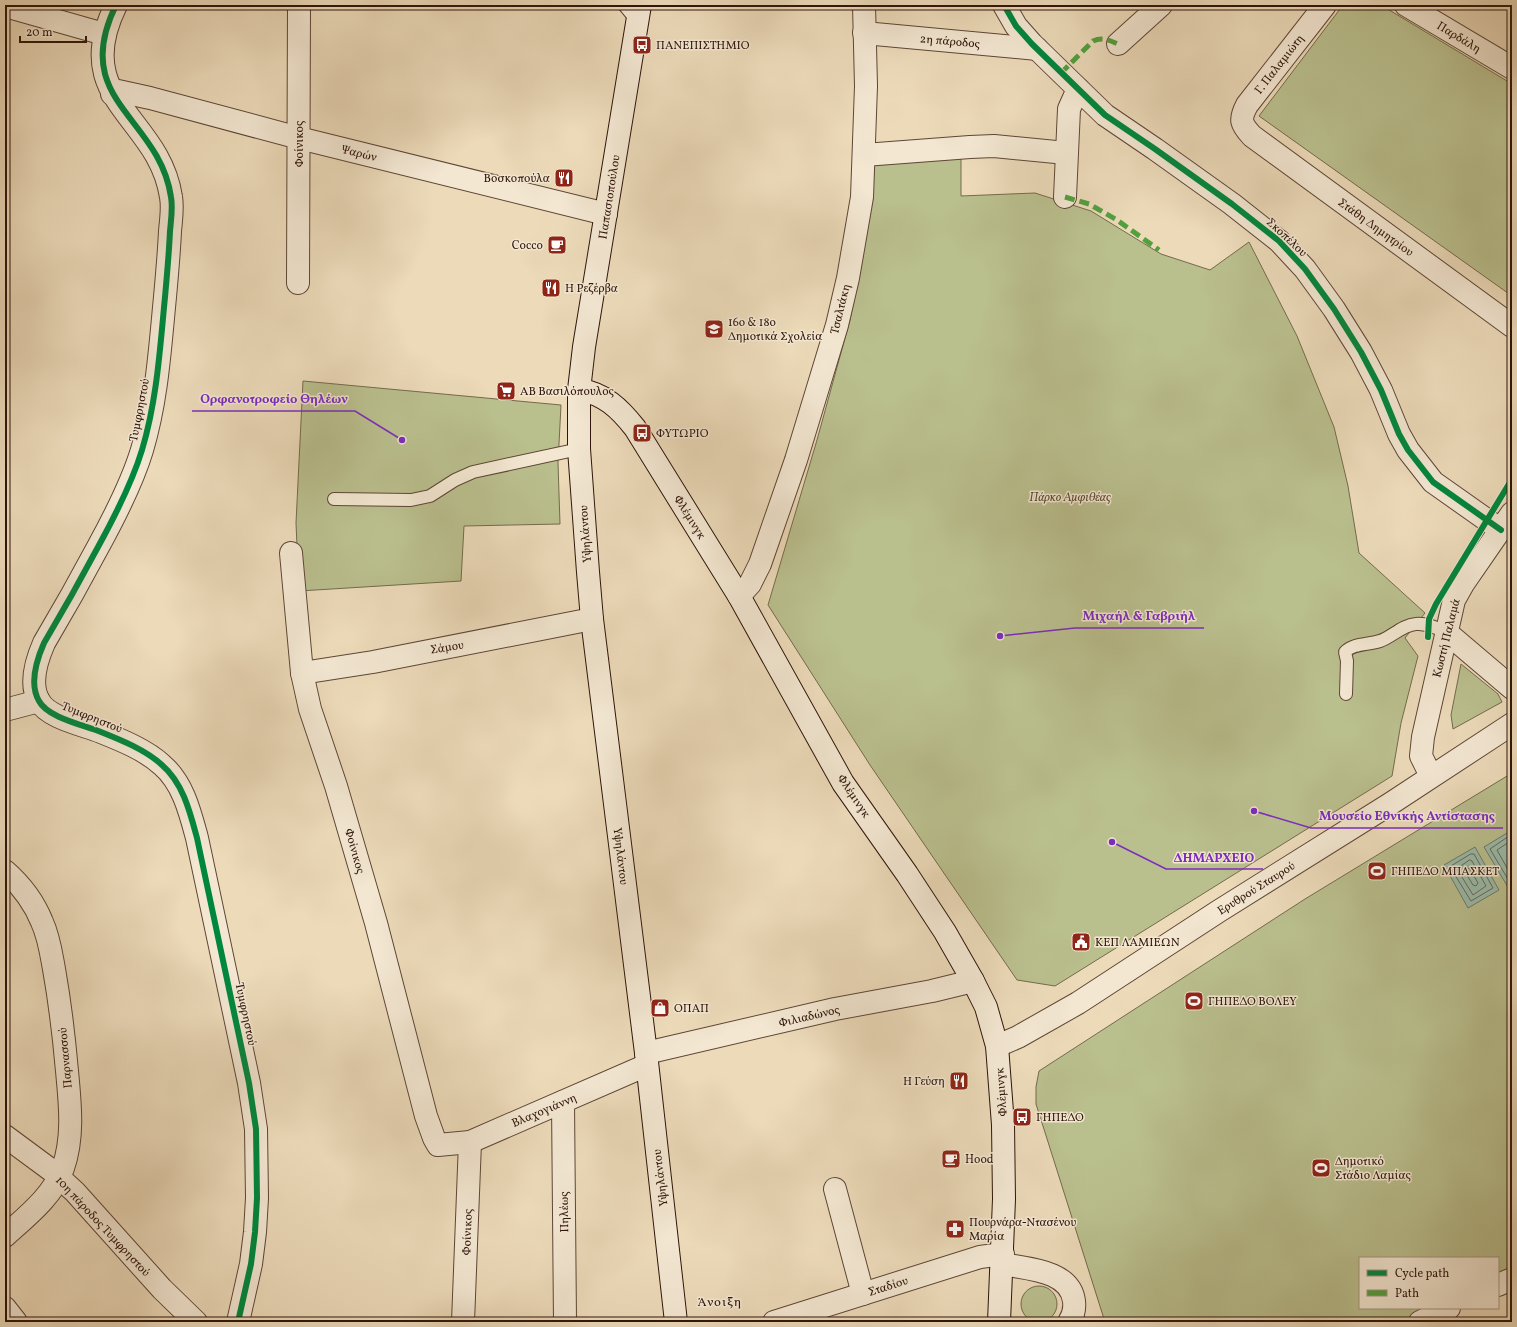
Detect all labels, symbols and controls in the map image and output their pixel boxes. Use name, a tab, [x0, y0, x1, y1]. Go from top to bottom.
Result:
scale bar	[20, 18, 86, 44]
street label: Παρδάλη	[1433, 18, 1484, 57]
text: 20 m	[26, 25, 53, 41]
street label: 2η πάροδος	[919, 31, 981, 53]
street label: Γ. Παλαμιώτη	[1251, 31, 1308, 98]
bus stop icon: ΠΑΝΕΠΙΣΤΗΜΙΟ	[631, 34, 653, 56]
place label: ΠΑΝΕΠΙΣΤΗΜΙΟ	[656, 38, 750, 54]
street label: Φοίνικος	[292, 121, 308, 167]
street label: Ψαρών	[339, 142, 378, 166]
street label: Παπασιοπούλου	[595, 154, 625, 240]
restaurant icon: Βοσκοπούλα	[553, 167, 575, 189]
place label: Βοσκοπούλα	[484, 171, 550, 187]
street label: Στάθη Δημητρίου	[1334, 195, 1417, 261]
street label: Σκοπέλου	[1262, 215, 1310, 261]
cafe icon: Cocco	[546, 234, 568, 256]
place label: Cocco	[512, 238, 543, 254]
restaurant icon: Η Ρεζέρβα	[540, 277, 562, 299]
place label: Η Ρεζέρβα	[565, 281, 618, 297]
street label: Τσαλτάκη	[827, 282, 855, 336]
place label: 16ο & 18ο Δημοτικά Σχολεία	[728, 315, 822, 345]
school or university icon: 16ο & 18ο Δημοτικά Σχολεία	[703, 318, 725, 340]
street label: Τυμφρηστού	[126, 377, 154, 443]
supermarket icon: ΑΒ Βασιλόπουλος	[495, 380, 517, 402]
place label: ΑΒ Βασιλόπουλος	[520, 384, 614, 400]
callout: Ορφανοτροφείο Θηλέων	[192, 386, 355, 411]
text: Ορφανοτροφείο Θηλέων	[200, 391, 348, 409]
bus stop icon: ΦΥΤΩΡΙΟ	[631, 422, 653, 444]
place label: ΦΥΤΩΡΙΟ	[656, 426, 709, 442]
park label: Πάρκο Αμφιθέας	[1029, 490, 1111, 506]
street label: Φλέμινγκ	[669, 492, 709, 543]
street label: Υψηλάντου	[576, 504, 596, 563]
street label: Κωστή Παλαμά	[1429, 597, 1465, 679]
callout: Μιχαήλ & Γαβριήλ	[1075, 603, 1204, 628]
text: Μιχαήλ & Γαβριήλ	[1082, 608, 1196, 626]
street label: Σάμου	[429, 637, 465, 659]
street label: Τυμφρηστού	[59, 698, 125, 737]
street label: Φλέμινγκ	[833, 772, 874, 822]
callout: Μουσείο Εθνικής Αντίστασης	[1311, 803, 1503, 828]
text: Μουσείο Εθνικής Αντίστασης	[1319, 808, 1495, 826]
street label: Φοίνικος	[340, 827, 368, 876]
street label: Υψηλάντου	[609, 827, 631, 886]
callout: ΔΗΜΑΡΧΕΙΟ	[1166, 844, 1263, 869]
text: ΔΗΜΑΡΧΕΙΟ	[1174, 850, 1255, 868]
street label: Ερυθρού Σταυρού	[1215, 858, 1299, 919]
sports icon: ΓΗΠΕΔΟ ΜΠΑΣΚΕΤ	[1366, 860, 1388, 882]
place label: ΓΗΠΕΔΟ ΜΠΑΣΚΕΤ	[1391, 864, 1499, 880]
public building icon: ΚΕΠ ΛΑΜΙΕΩΝ	[1070, 931, 1092, 953]
place label: ΚΕΠ ΛΑΜΙΕΩΝ	[1095, 935, 1180, 951]
street label: Τυμφρηστού	[231, 981, 260, 1047]
sports icon: ΓΗΠΕΔΟ ΒΟΛΕΥ	[1183, 990, 1205, 1012]
place label: ΓΗΠΕΔΟ ΒΟΛΕΥ	[1208, 994, 1297, 1010]
shop icon: ΟΠΑΠ	[649, 997, 671, 1019]
place label: ΟΠΑΠ	[674, 1001, 709, 1017]
street label: Φιλιαδώνος	[777, 1002, 841, 1032]
street label: Παρνασσού	[55, 1027, 77, 1089]
street label: Φλέμινγκ	[992, 1066, 1012, 1117]
restaurant icon: Η Γεύση	[948, 1070, 970, 1092]
place label: Η Γεύση	[903, 1074, 945, 1090]
street label: Βλαχογιάννη	[509, 1090, 579, 1132]
bus stop icon: ΓΗΠΕΔΟ	[1011, 1106, 1033, 1128]
place label: ΓΗΠΕΔΟ	[1036, 1110, 1084, 1126]
street label: Υψηλάντου	[650, 1148, 672, 1207]
cafe icon: Hood	[940, 1148, 962, 1170]
place label: Hood	[965, 1152, 994, 1168]
place label: Δημοτικό Στάδιο Λαμίας	[1335, 1154, 1411, 1184]
sports icon: Δημοτικό Στάδιο Λαμίας	[1310, 1157, 1332, 1179]
street label: 10η πάροδος Τυμφρηστού	[51, 1173, 153, 1281]
street label: Πηλέως	[557, 1191, 573, 1233]
street label: Φοίνικος	[459, 1208, 477, 1256]
place label: Πουρνάρα-Ντασένου Μαρία	[969, 1215, 1076, 1245]
pharmacy icon: Πουρνάρα-Ντασένου Μαρία	[944, 1218, 966, 1240]
legend	[1359, 1257, 1499, 1309]
text: Cycle path	[1395, 1266, 1450, 1282]
street label: Σταδίου	[866, 1273, 910, 1301]
text: Path	[1395, 1286, 1419, 1302]
district label: Άνοιξη	[698, 1294, 742, 1312]

